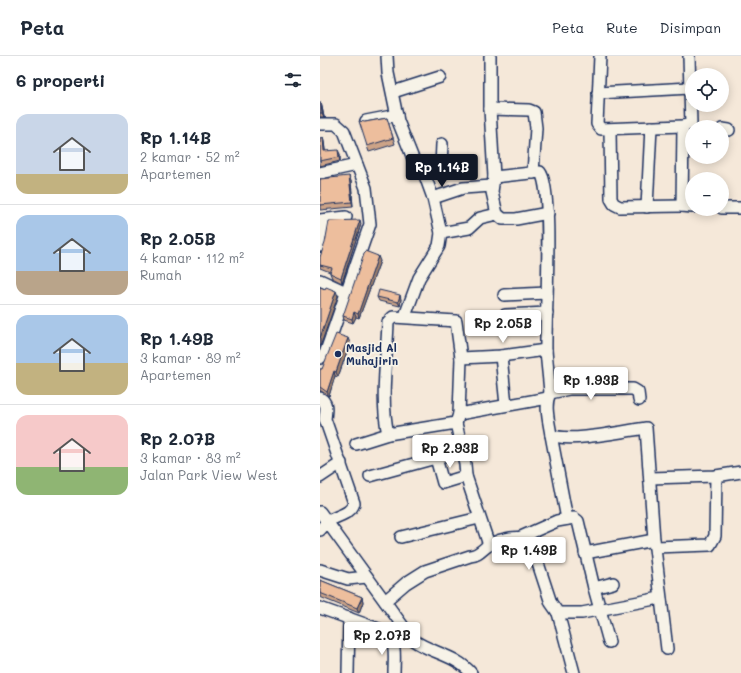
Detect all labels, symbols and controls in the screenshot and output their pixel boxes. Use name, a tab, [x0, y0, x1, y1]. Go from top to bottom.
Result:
text: Peta	[20, 15, 64, 40]
text: Peta	[552, 18, 584, 37]
text: Rute	[606, 18, 638, 37]
text: Disimpan	[660, 18, 721, 37]
map controls	[685, 68, 729, 216]
button: locate	[685, 68, 729, 112]
text: 6 properti	[16, 69, 105, 91]
icon: filters	[282, 69, 304, 91]
button: +	[685, 120, 729, 164]
text: Rp 1.14B	[140, 126, 211, 148]
icon: home	[48, 130, 96, 178]
text: 2 kamar · 52 m²	[140, 148, 240, 165]
pin: Rp 1.14B	[401, 154, 483, 188]
text: Rp 1.14B	[415, 158, 469, 175]
text: Apartemen	[140, 165, 211, 182]
button: −	[685, 172, 729, 216]
text: Rp 2.05B	[140, 227, 216, 249]
icon: home	[48, 231, 96, 279]
text: 4 kamar · 112 m²	[140, 249, 244, 266]
text: Rumah	[140, 266, 181, 283]
pin: Rp 2.05B	[462, 310, 544, 344]
text: Rp 2.05B	[474, 314, 532, 331]
text: Rp 1.49B	[140, 327, 214, 349]
icon: home	[48, 331, 96, 379]
place label: Masjid Al Muhajirin	[346, 340, 398, 368]
text: 3 kamar · 89 m²	[140, 349, 241, 366]
marker: Masjid Al Muhajirin	[333, 349, 343, 359]
text: Apartemen	[140, 366, 211, 383]
pin: Rp 1.93B	[550, 367, 632, 401]
text: Rp 1.93B	[563, 371, 619, 388]
text: Rp 2.07B	[140, 427, 215, 449]
icon: home	[48, 431, 96, 479]
pin: Rp 2.93B	[409, 435, 491, 469]
text: Rp 2.93B	[421, 439, 479, 456]
text: 3 kamar · 83 m²	[140, 449, 241, 466]
text: Jalan Park View West	[140, 466, 278, 483]
pin: Rp 1.49B	[488, 537, 570, 571]
text: Rp 1.49B	[501, 541, 557, 558]
pin: Rp 2.07B	[341, 622, 423, 656]
text: Rp 2.07B	[353, 626, 411, 643]

